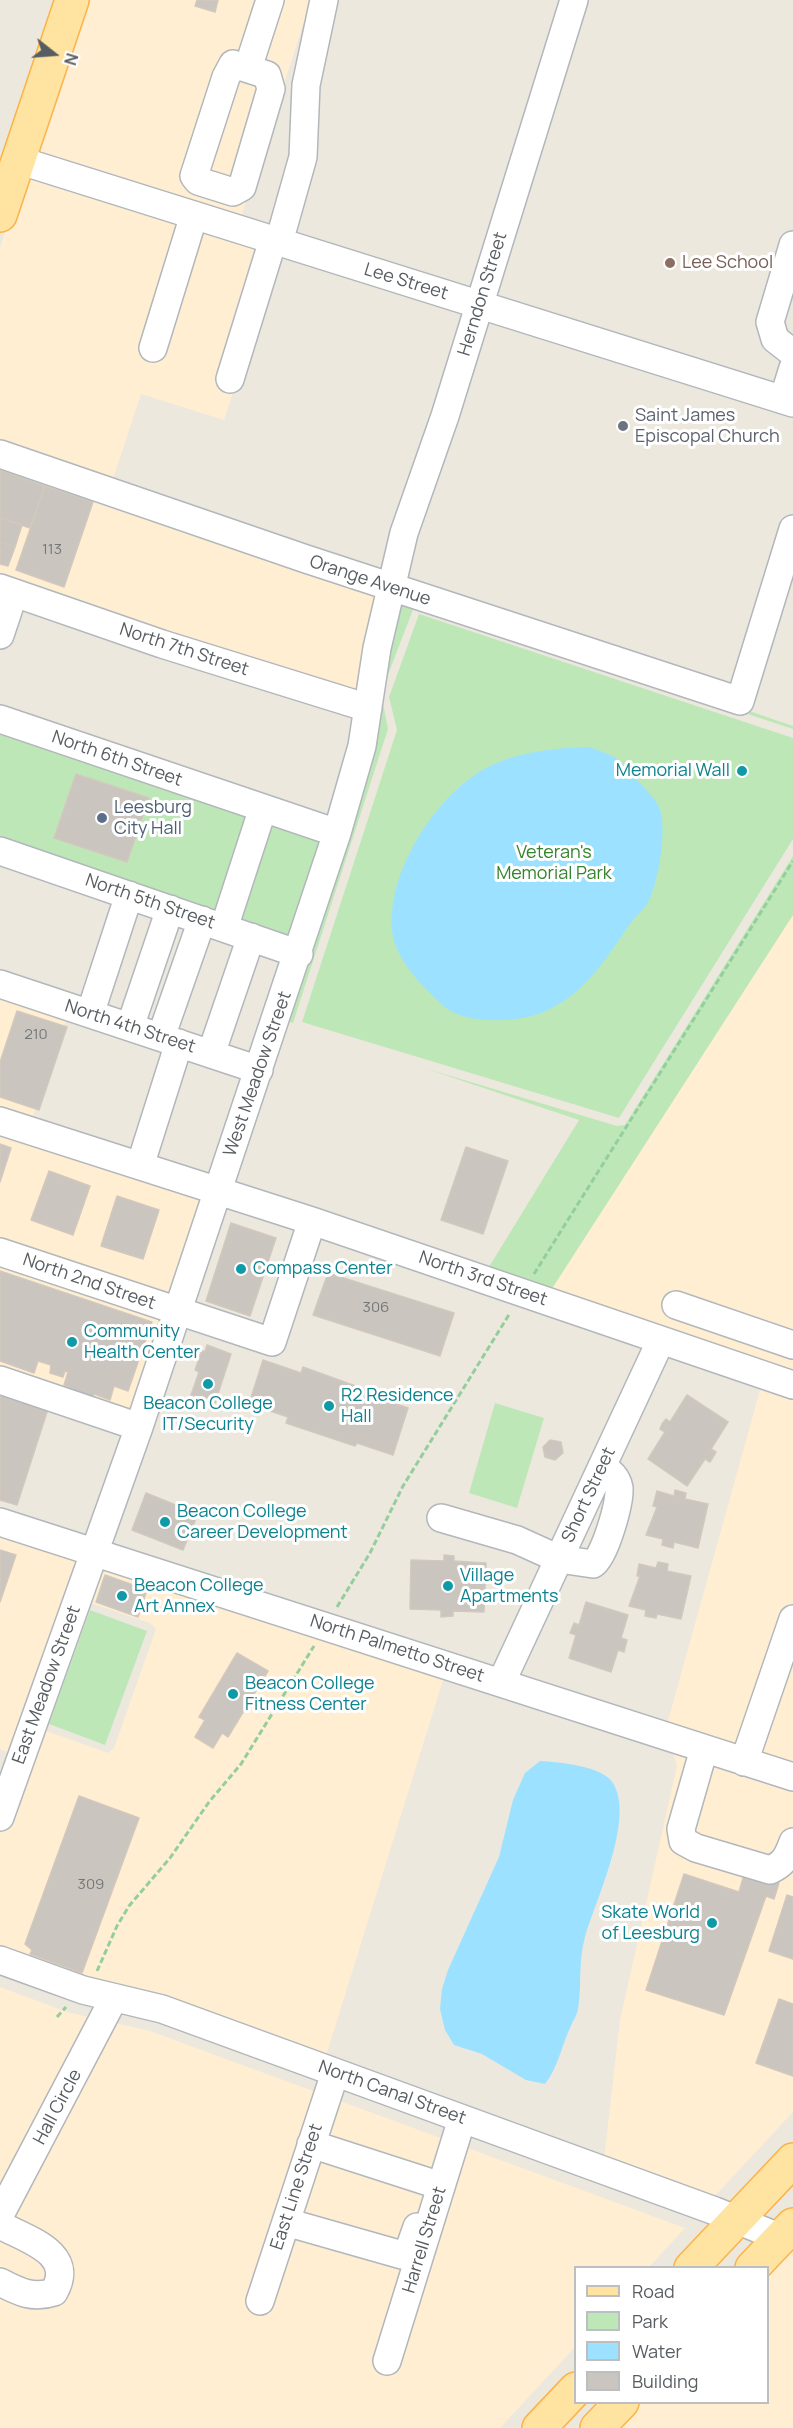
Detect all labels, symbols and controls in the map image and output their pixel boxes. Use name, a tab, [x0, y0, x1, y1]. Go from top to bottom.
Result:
north arrow	[24, 24, 84, 84]
text: N	[59, 51, 83, 68]
street label: Herndon Street	[454, 229, 512, 359]
place label: Lee School	[682, 252, 773, 274]
marker: Lee School	[663, 256, 677, 270]
street label: Lee Street	[361, 259, 451, 305]
place label: Saint James Episcopal Church	[635, 405, 780, 448]
marker: Saint James Episcopal Church	[616, 419, 630, 433]
house number: 113	[42, 541, 62, 559]
street label: Orange Avenue	[307, 551, 433, 611]
street label: North 7th Street	[117, 619, 251, 681]
street label: North 6th Street	[49, 727, 185, 791]
place label: Memorial Wall	[616, 760, 730, 782]
marker: Memorial Wall	[735, 764, 749, 778]
place label: Leesburg City Hall	[114, 797, 192, 840]
marker: Leesburg City Hall	[95, 811, 109, 825]
park label: Veteran's Memorial Park	[496, 842, 612, 884]
street label: North 5th Street	[82, 870, 218, 934]
street label: West Meadow Street	[220, 989, 296, 1159]
street label: North 4th Street	[62, 996, 198, 1058]
house number: 210	[24, 1026, 48, 1044]
street label: North 3rd Street	[416, 1247, 550, 1311]
street label: North 2nd Street	[20, 1249, 158, 1315]
place label: Compass Center	[253, 1258, 393, 1280]
marker: Compass Center	[234, 1262, 248, 1276]
house number: 306	[363, 1299, 389, 1317]
place label: Community Health Center	[84, 1321, 200, 1364]
marker: Community Health Center	[65, 1335, 79, 1349]
marker: Beacon College IT/Security	[201, 1377, 215, 1391]
place label: R2 Residence Hall	[341, 1385, 453, 1428]
place label: Beacon College IT/Security	[143, 1393, 273, 1436]
marker: R2 Residence Hall	[322, 1399, 336, 1413]
street label: Short Street	[558, 1444, 620, 1546]
place label: Beacon College Career Development	[177, 1501, 348, 1544]
marker: Beacon College Career Development	[158, 1515, 172, 1529]
place label: Village Apartments	[460, 1565, 559, 1608]
place label: Beacon College Art Annex	[134, 1575, 264, 1618]
marker: Village Apartments	[441, 1579, 455, 1593]
marker: Beacon College Art Annex	[115, 1589, 129, 1603]
street label: East Meadow Street	[8, 1603, 86, 1767]
street label: North Palmetto Street	[307, 1611, 487, 1687]
place label: Beacon College Fitness Center	[245, 1673, 375, 1716]
marker: Beacon College Fitness Center	[226, 1687, 240, 1701]
house number: 309	[78, 1876, 104, 1894]
place label: Skate World of Leesburg	[601, 1902, 700, 1944]
marker: Skate World of Leesburg	[705, 1916, 719, 1930]
street label: North Canal Street	[315, 2056, 469, 2130]
street label: Hall Circle	[29, 2066, 87, 2148]
street label: East Line Street	[266, 2121, 328, 2253]
street label: Harrell Street	[399, 2184, 451, 2296]
legend	[574, 2266, 769, 2404]
text: Road	[632, 2279, 675, 2303]
text: Park	[632, 2309, 668, 2333]
text: Water	[632, 2339, 682, 2363]
text: Building	[632, 2369, 698, 2393]

